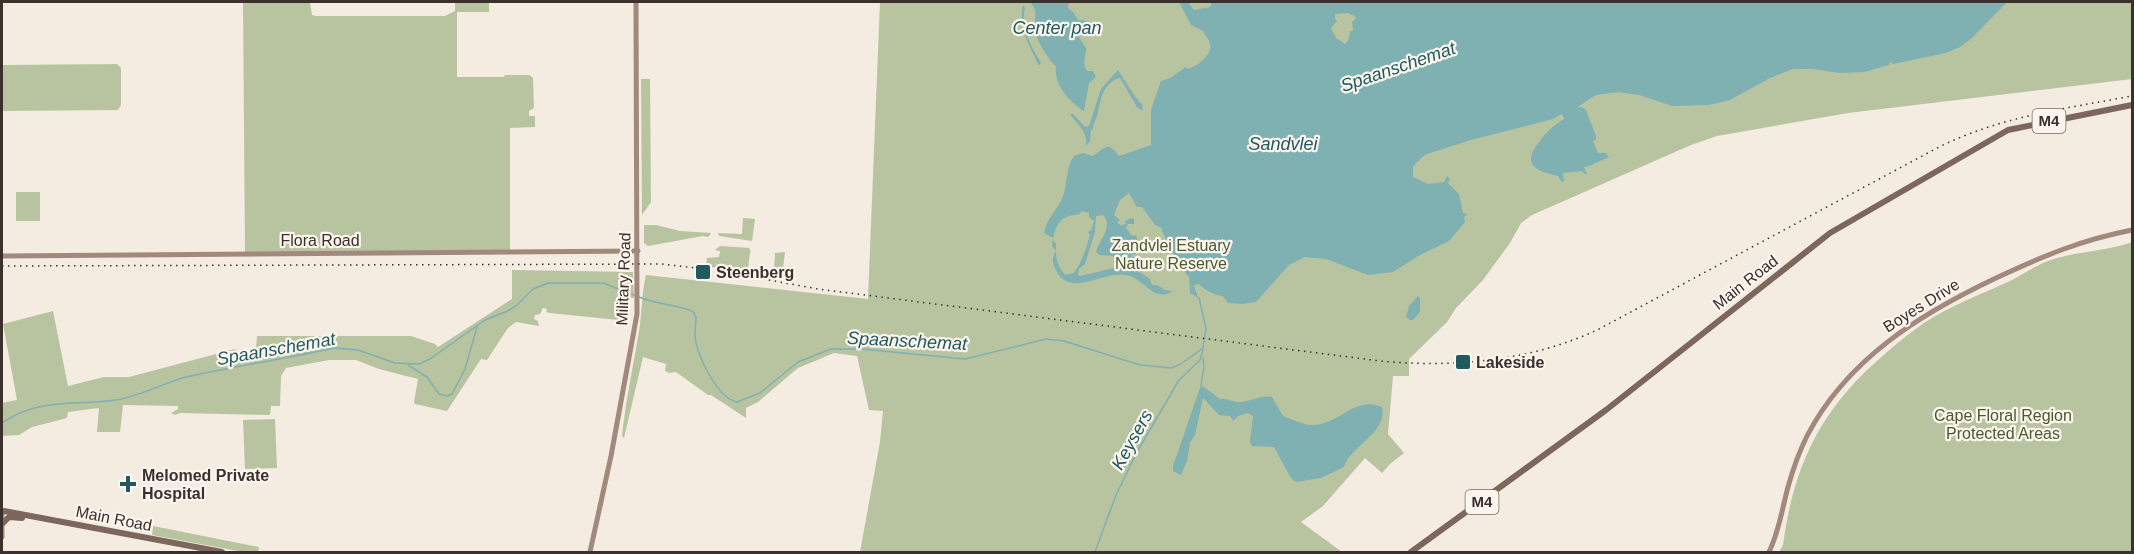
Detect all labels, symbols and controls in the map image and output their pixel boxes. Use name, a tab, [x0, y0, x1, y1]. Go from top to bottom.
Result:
water label: Center pan	[1012, 18, 1102, 38]
water label: Spaanschemat	[1338, 38, 1459, 96]
road number: M4	[2032, 109, 2066, 133]
water label: Sandvlei	[1248, 134, 1319, 154]
street label: Flora Road	[280, 232, 360, 249]
street label: Military Road	[613, 232, 634, 326]
park label: Zandvlei Estuary Nature Reserve	[1111, 237, 1231, 272]
street label: Main Road	[1710, 252, 1781, 313]
marker: Steenberg	[694, 263, 712, 281]
place label: Steenberg	[716, 264, 794, 281]
street label: Boyes Drive	[1880, 275, 1962, 335]
water label: Spaanschemat	[847, 328, 968, 354]
water label: Spaanschemat	[215, 329, 338, 369]
marker: Lakeside	[1454, 353, 1472, 371]
place label: Lakeside	[1476, 354, 1545, 371]
water label: Keysers	[1107, 407, 1157, 473]
park label: Cape Floral Region Protected Areas	[1934, 407, 2072, 442]
place label: Melomed Private Hospital	[142, 467, 269, 502]
marker: Melomed Private Hospital	[119, 475, 137, 493]
road number: M4	[1466, 490, 1498, 514]
street label: Main Road	[74, 503, 154, 534]

